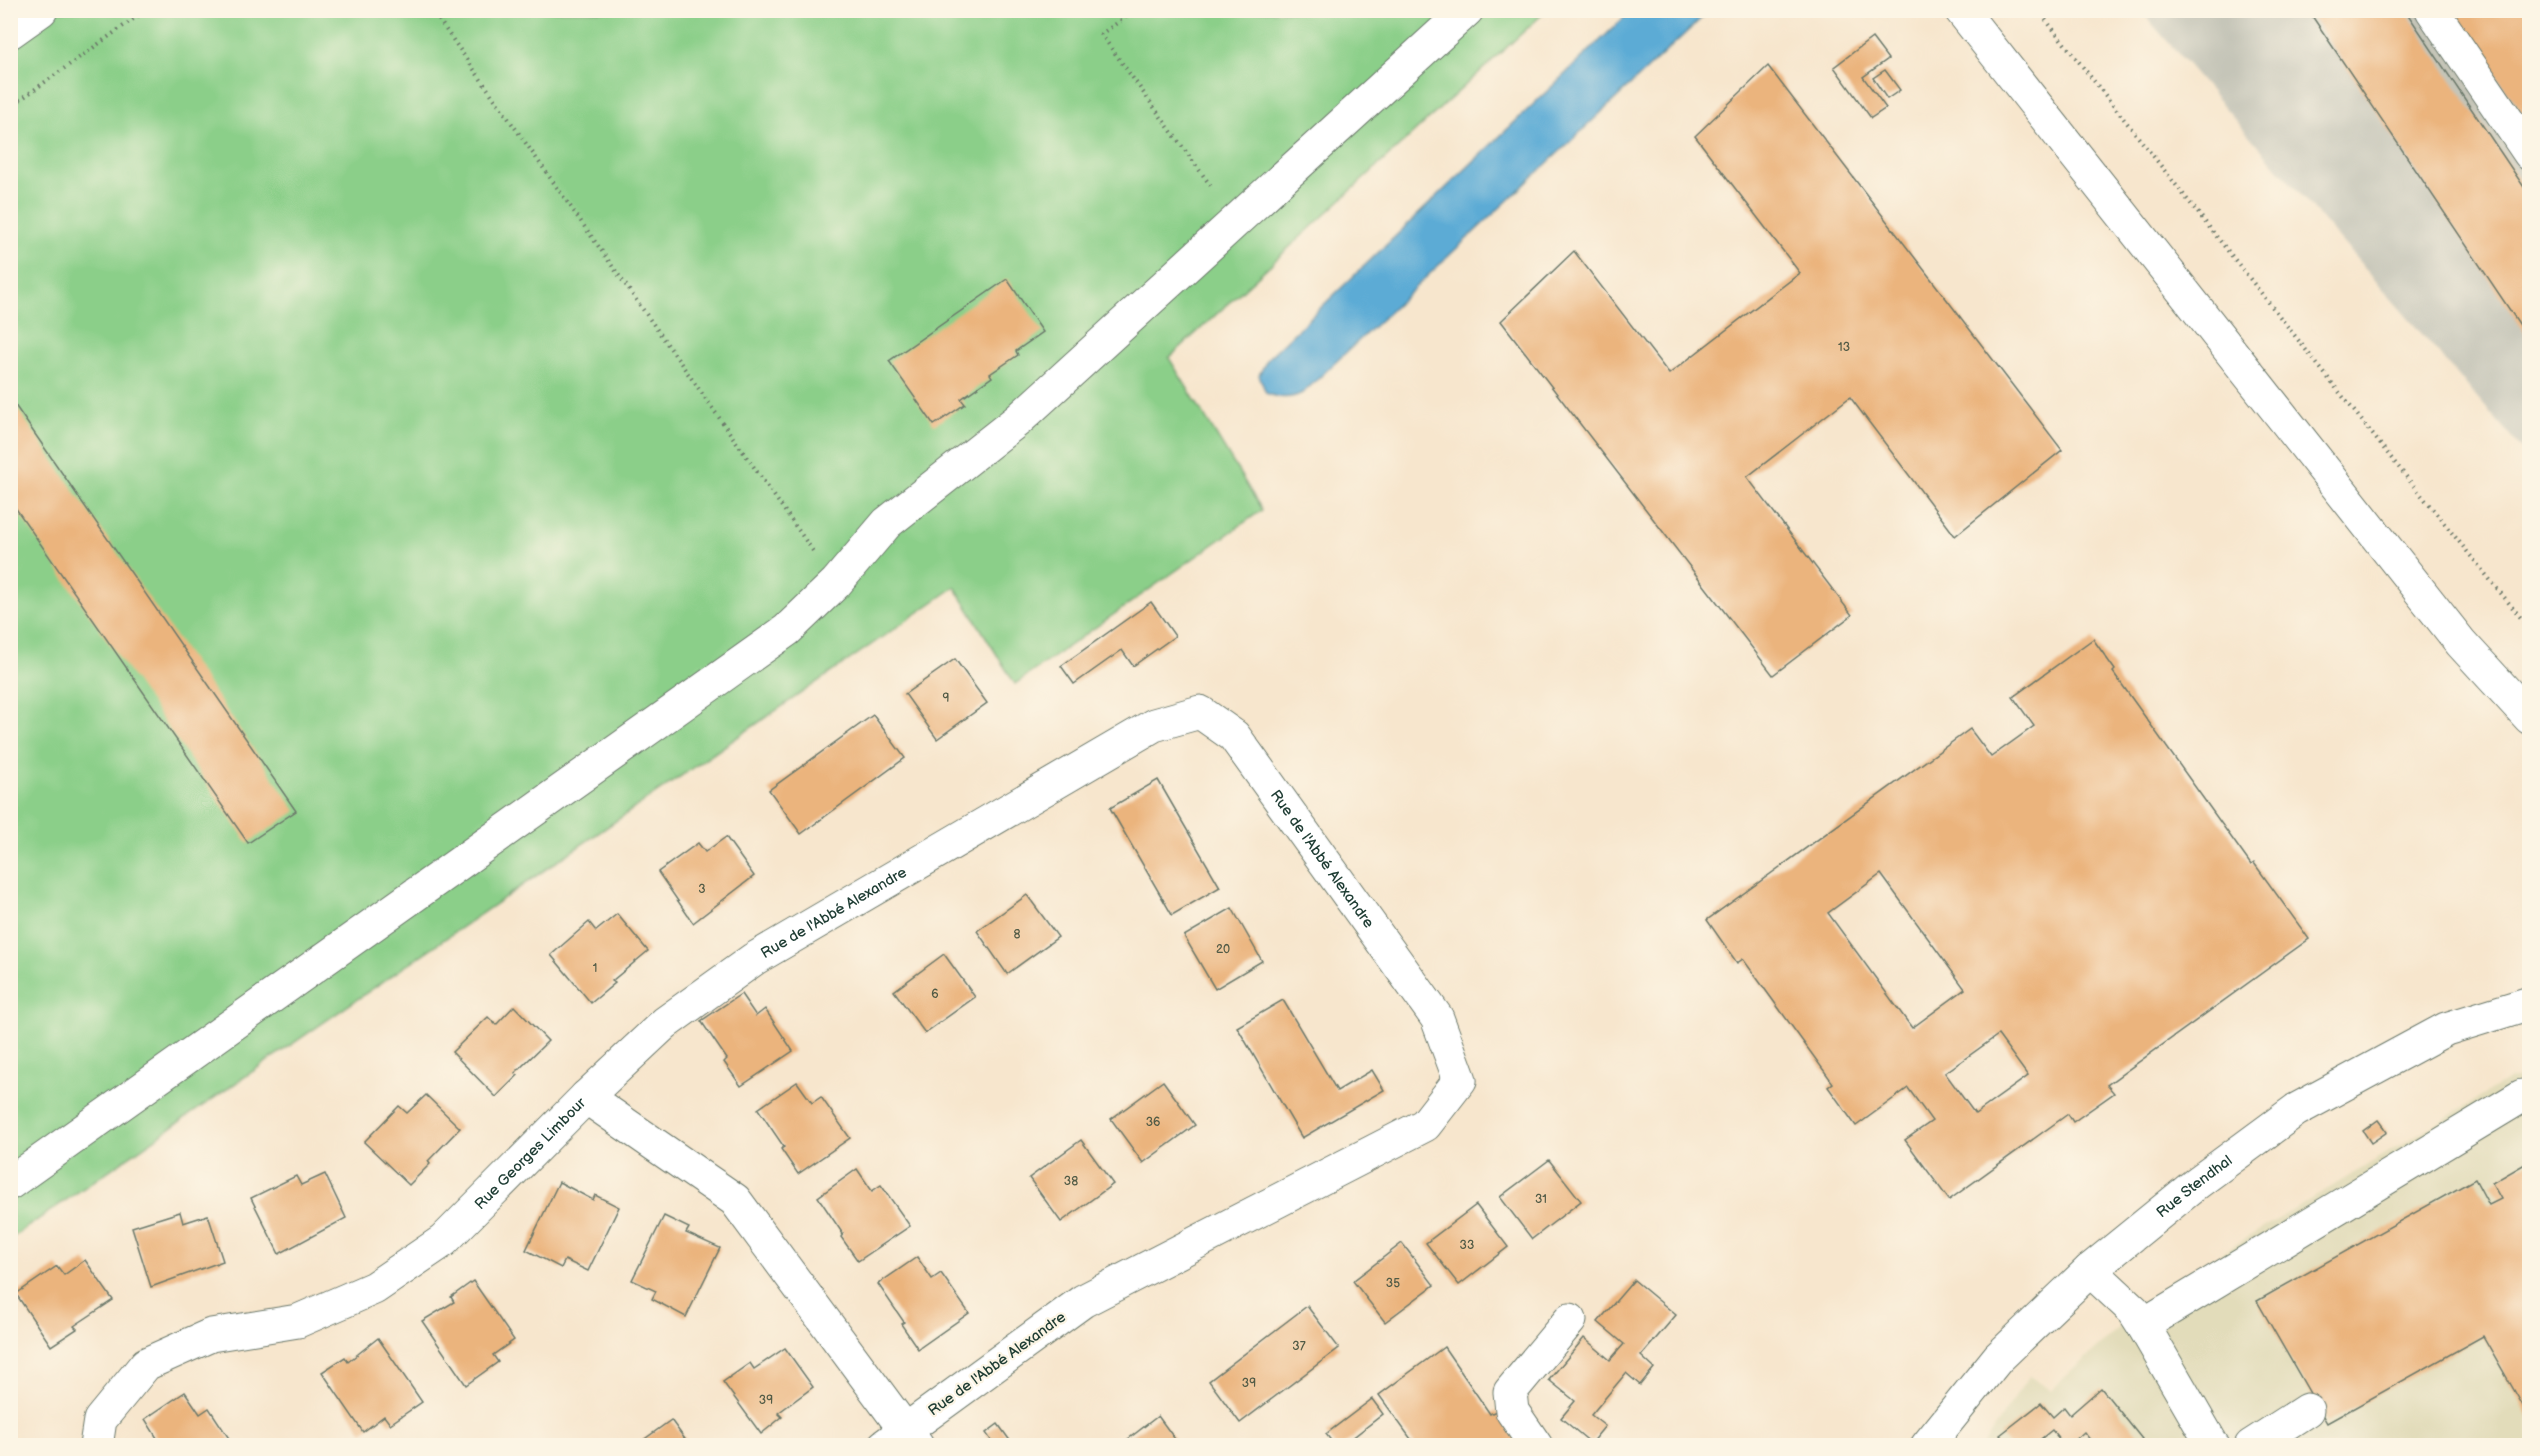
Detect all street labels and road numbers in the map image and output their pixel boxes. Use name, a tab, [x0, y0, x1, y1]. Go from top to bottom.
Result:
street label: Rue de l'Abbé Alexandre	[1266, 786, 1379, 932]
street label: Rue de l'Abbé Alexandre	[757, 862, 910, 963]
street label: Rue Georges Limbour	[470, 1093, 590, 1213]
street label: Rue Stendhal	[2152, 1151, 2236, 1222]
street label: Rue de l'Abbé Alexandre	[924, 1308, 1070, 1420]

